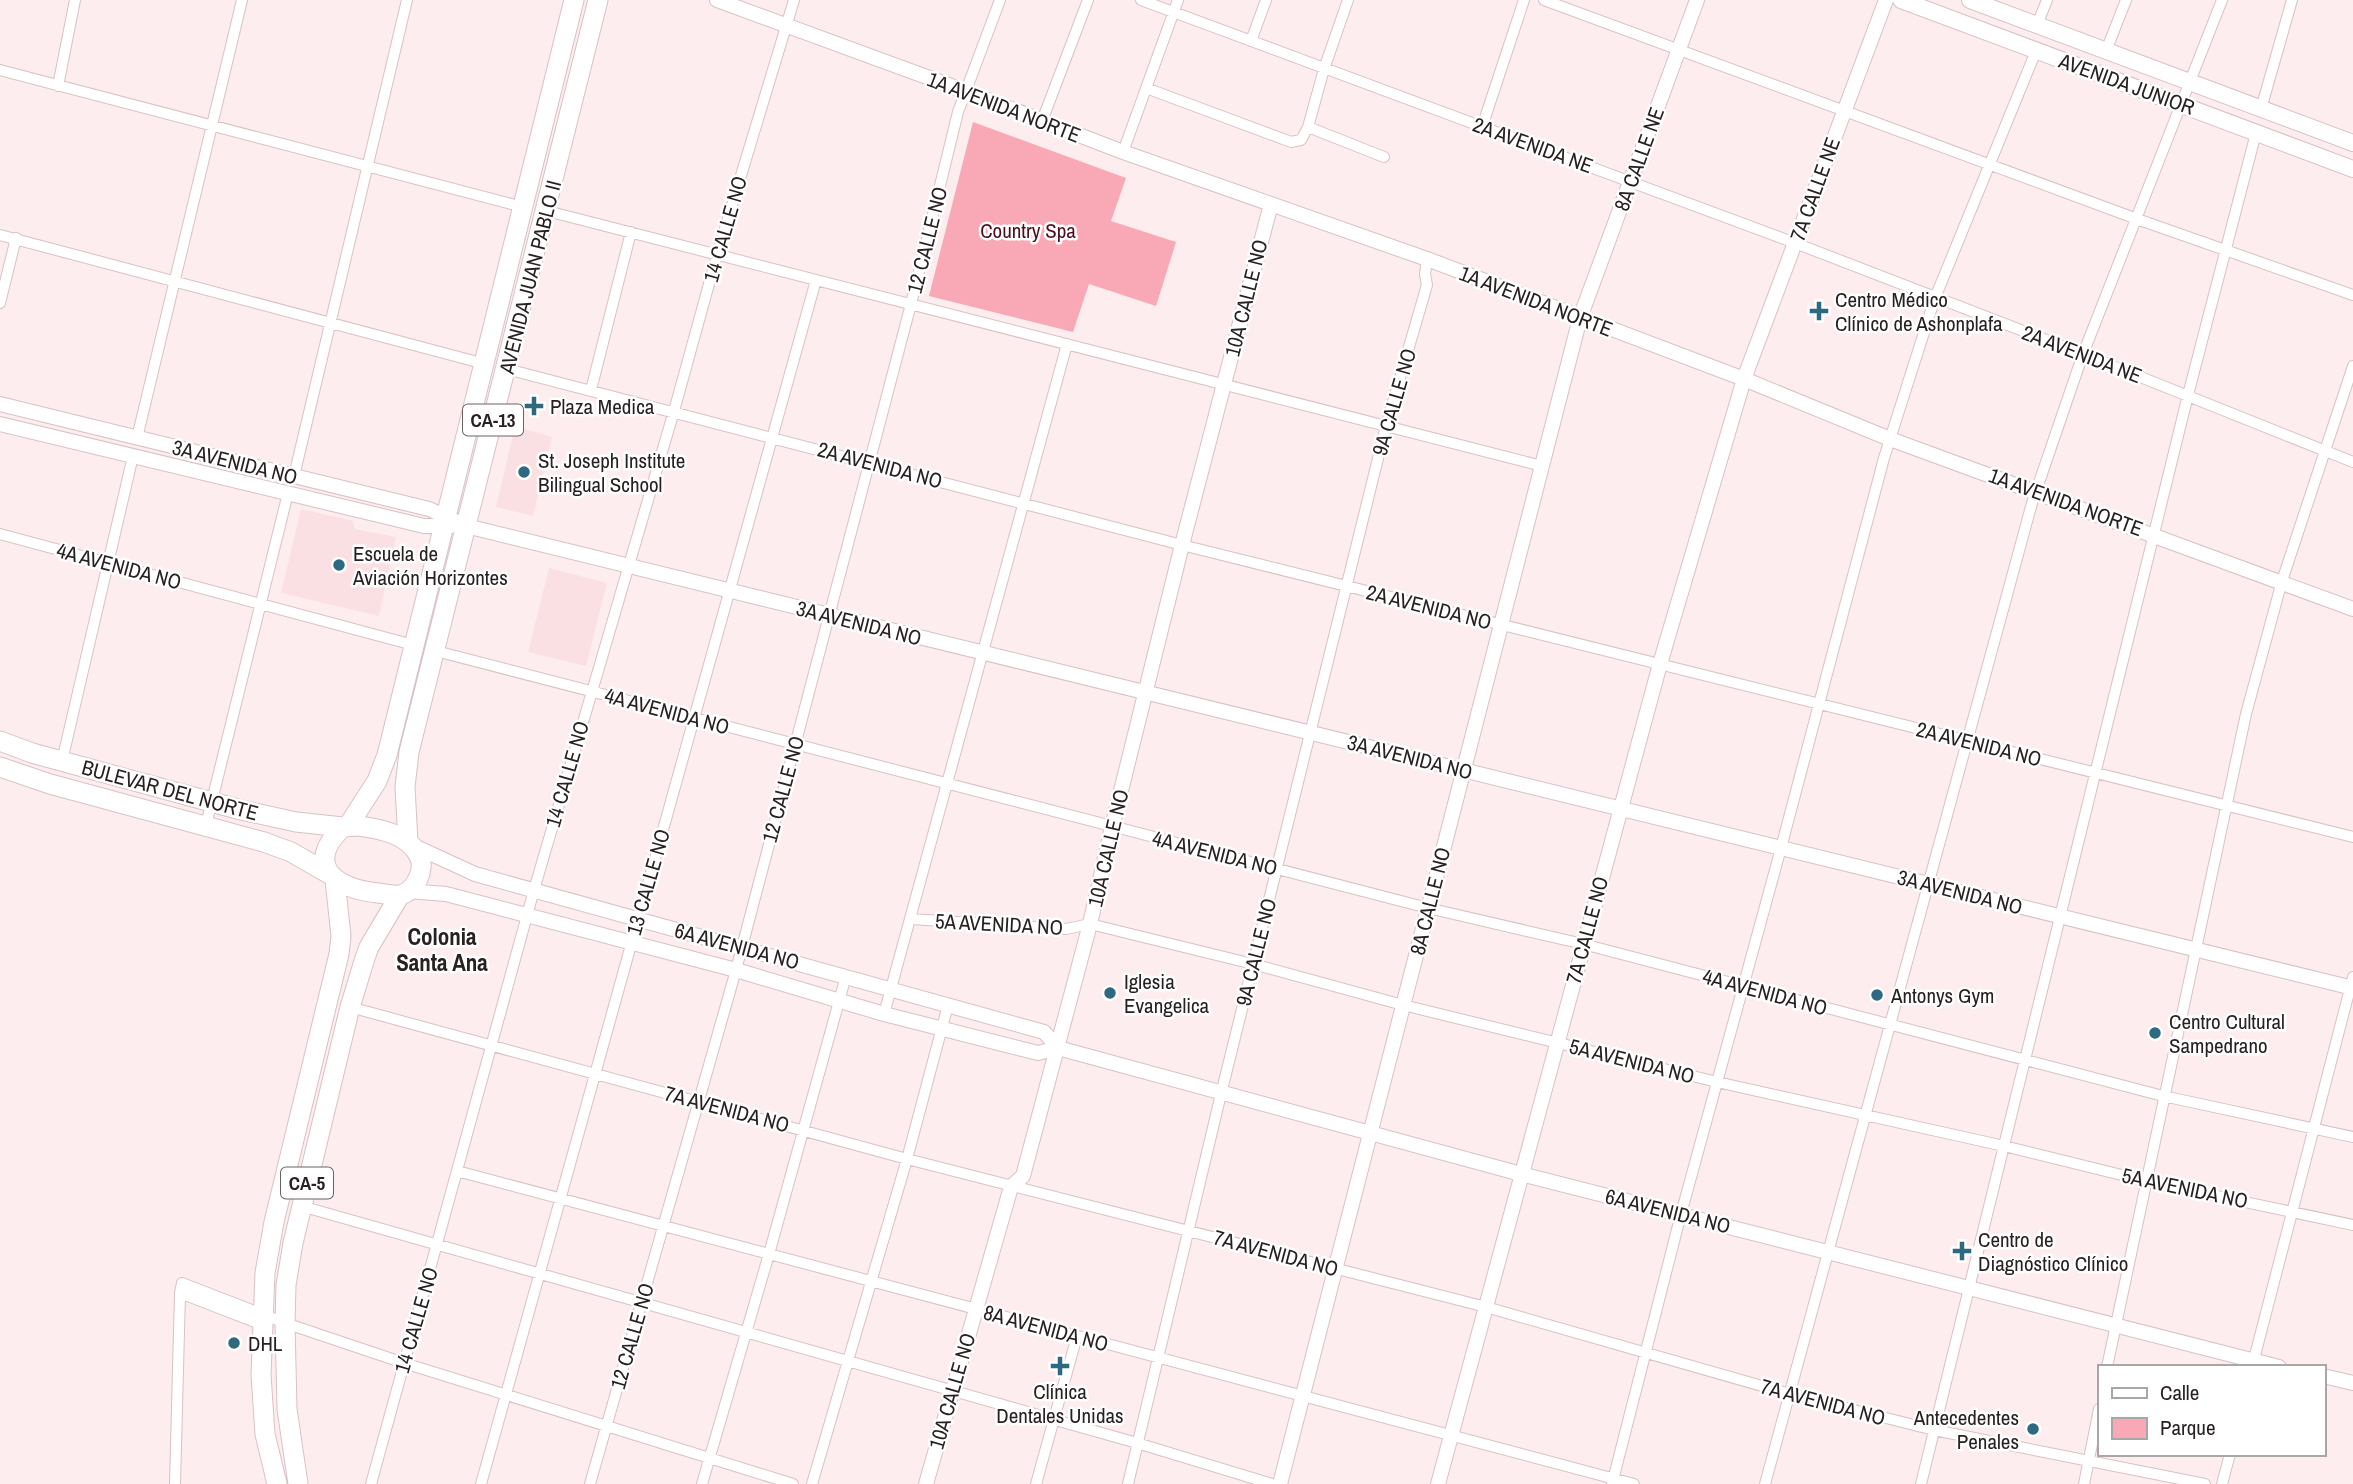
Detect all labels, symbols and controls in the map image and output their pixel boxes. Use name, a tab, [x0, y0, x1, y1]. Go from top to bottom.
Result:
street label: AVENIDA JUNIOR	[2054, 46, 2199, 122]
street label: 1A AVENIDA NORTE	[923, 64, 1085, 150]
street label: 8A CALLE NE	[1607, 103, 1671, 215]
street label: 2A AVENIDA NE	[1469, 110, 1597, 180]
street label: 7A CALLE NE	[1783, 133, 1847, 245]
street label: 14 CALLE NO	[696, 173, 754, 285]
street label: AVENIDA JUAN PABLO II	[492, 177, 568, 378]
street label: 12 CALLE NO	[900, 184, 954, 296]
park label: Country Spa	[980, 216, 1076, 245]
street label: 10A CALLE NO	[1217, 236, 1275, 360]
street label: 1A AVENIDA NORTE	[1455, 258, 1617, 344]
place label: Centro Médico Clínico de Ashonplafa	[1835, 285, 2003, 338]
marker: Centro Médico Clínico de Ashonplafa	[1809, 301, 1829, 321]
street label: 2A AVENIDA NE	[2018, 318, 2146, 390]
street label: 9A CALLE NO	[1365, 345, 1423, 459]
place label: Plaza Medica	[550, 392, 655, 421]
marker: Plaza Medica	[524, 396, 544, 416]
road number: CA-13	[463, 404, 523, 436]
street label: 3A AVENIDA NO	[169, 432, 301, 492]
street label: 2A AVENIDA NO	[814, 434, 946, 496]
place label: St. Joseph Institute Bilingual School	[538, 446, 685, 499]
street label: 1A AVENIDA NORTE	[1985, 461, 2147, 543]
marker: St. Joseph Institute Bilingual School	[516, 464, 532, 480]
street label: 4A AVENIDA NO	[53, 535, 185, 597]
place label: Escuela de Aviación Horizontes	[352, 539, 508, 592]
marker: Escuela de Aviación Horizontes	[331, 557, 347, 573]
street label: 2A AVENIDA NO	[1363, 577, 1495, 637]
street label: 3A AVENIDA NO	[793, 593, 925, 653]
street label: 4A AVENIDA NO	[601, 680, 733, 742]
street label: 2A AVENIDA NO	[1913, 714, 2045, 774]
street label: 14 CALLE NO	[538, 718, 596, 830]
street label: 3A AVENIDA NO	[1344, 727, 1476, 787]
street label: 12 CALLE NO	[755, 733, 811, 845]
street label: BULEVAR DEL NORTE	[79, 753, 261, 827]
street label: 10A CALLE NO	[1080, 786, 1136, 910]
street label: 4A AVENIDA NO	[1149, 823, 1281, 883]
street label: 13 CALLE NO	[619, 826, 677, 938]
street label: 8A CALLE NO	[1403, 844, 1457, 958]
street label: 3A AVENIDA NO	[1894, 862, 2026, 922]
street label: 7A CALLE NO	[1559, 873, 1615, 987]
street label: 9A CALLE NO	[1229, 895, 1283, 1009]
street label: 5A AVENIDA NO	[934, 906, 1064, 942]
street label: 6A AVENIDA NO	[671, 915, 803, 977]
district label: Colonia Santa Ana	[396, 921, 488, 978]
street label: 4A AVENIDA NO	[1699, 961, 1831, 1023]
place label: Iglesia Evangelica	[1124, 967, 1210, 1020]
place label: Antonys Gym	[1890, 981, 1994, 1010]
marker: Iglesia Evangelica	[1102, 985, 1118, 1001]
marker: Antonys Gym	[1869, 987, 1885, 1003]
place label: Centro Cultural Sampedrano	[2169, 1007, 2285, 1060]
marker: Centro Cultural Sampedrano	[2147, 1025, 2163, 1041]
street label: 5A AVENIDA NO	[1566, 1031, 1698, 1091]
street label: 7A AVENIDA NO	[661, 1078, 793, 1140]
street label: 5A AVENIDA NO	[2119, 1161, 2251, 1215]
road number: CA-5	[281, 1168, 333, 1198]
street label: 6A AVENIDA NO	[1602, 1181, 1734, 1241]
street label: 7A AVENIDA NO	[1210, 1222, 1342, 1284]
place label: Centro de Diagnóstico Clínico	[1978, 1225, 2128, 1278]
marker: Centro de Diagnóstico Clínico	[1952, 1241, 1972, 1261]
street label: 14 CALLE NO	[387, 1264, 445, 1376]
street label: 12 CALLE NO	[603, 1280, 661, 1392]
street label: 8A AVENIDA NO	[980, 1297, 1112, 1359]
place label: DHL	[248, 1329, 283, 1358]
street label: 10A CALLE NO	[922, 1329, 982, 1453]
marker: DHL	[226, 1335, 242, 1351]
marker: Clínica Dentales Unidas	[1050, 1356, 1070, 1376]
legend	[2098, 1365, 2325, 1456]
street label: 7A AVENIDA NO	[1757, 1371, 1889, 1433]
place label: Clínica Dentales Unidas	[996, 1377, 1124, 1430]
text: Calle	[2160, 1378, 2199, 1407]
place label: Antecedentes Penales	[1913, 1403, 2019, 1456]
text: Parque	[2160, 1413, 2216, 1442]
marker: Antecedentes Penales	[2025, 1421, 2041, 1437]

